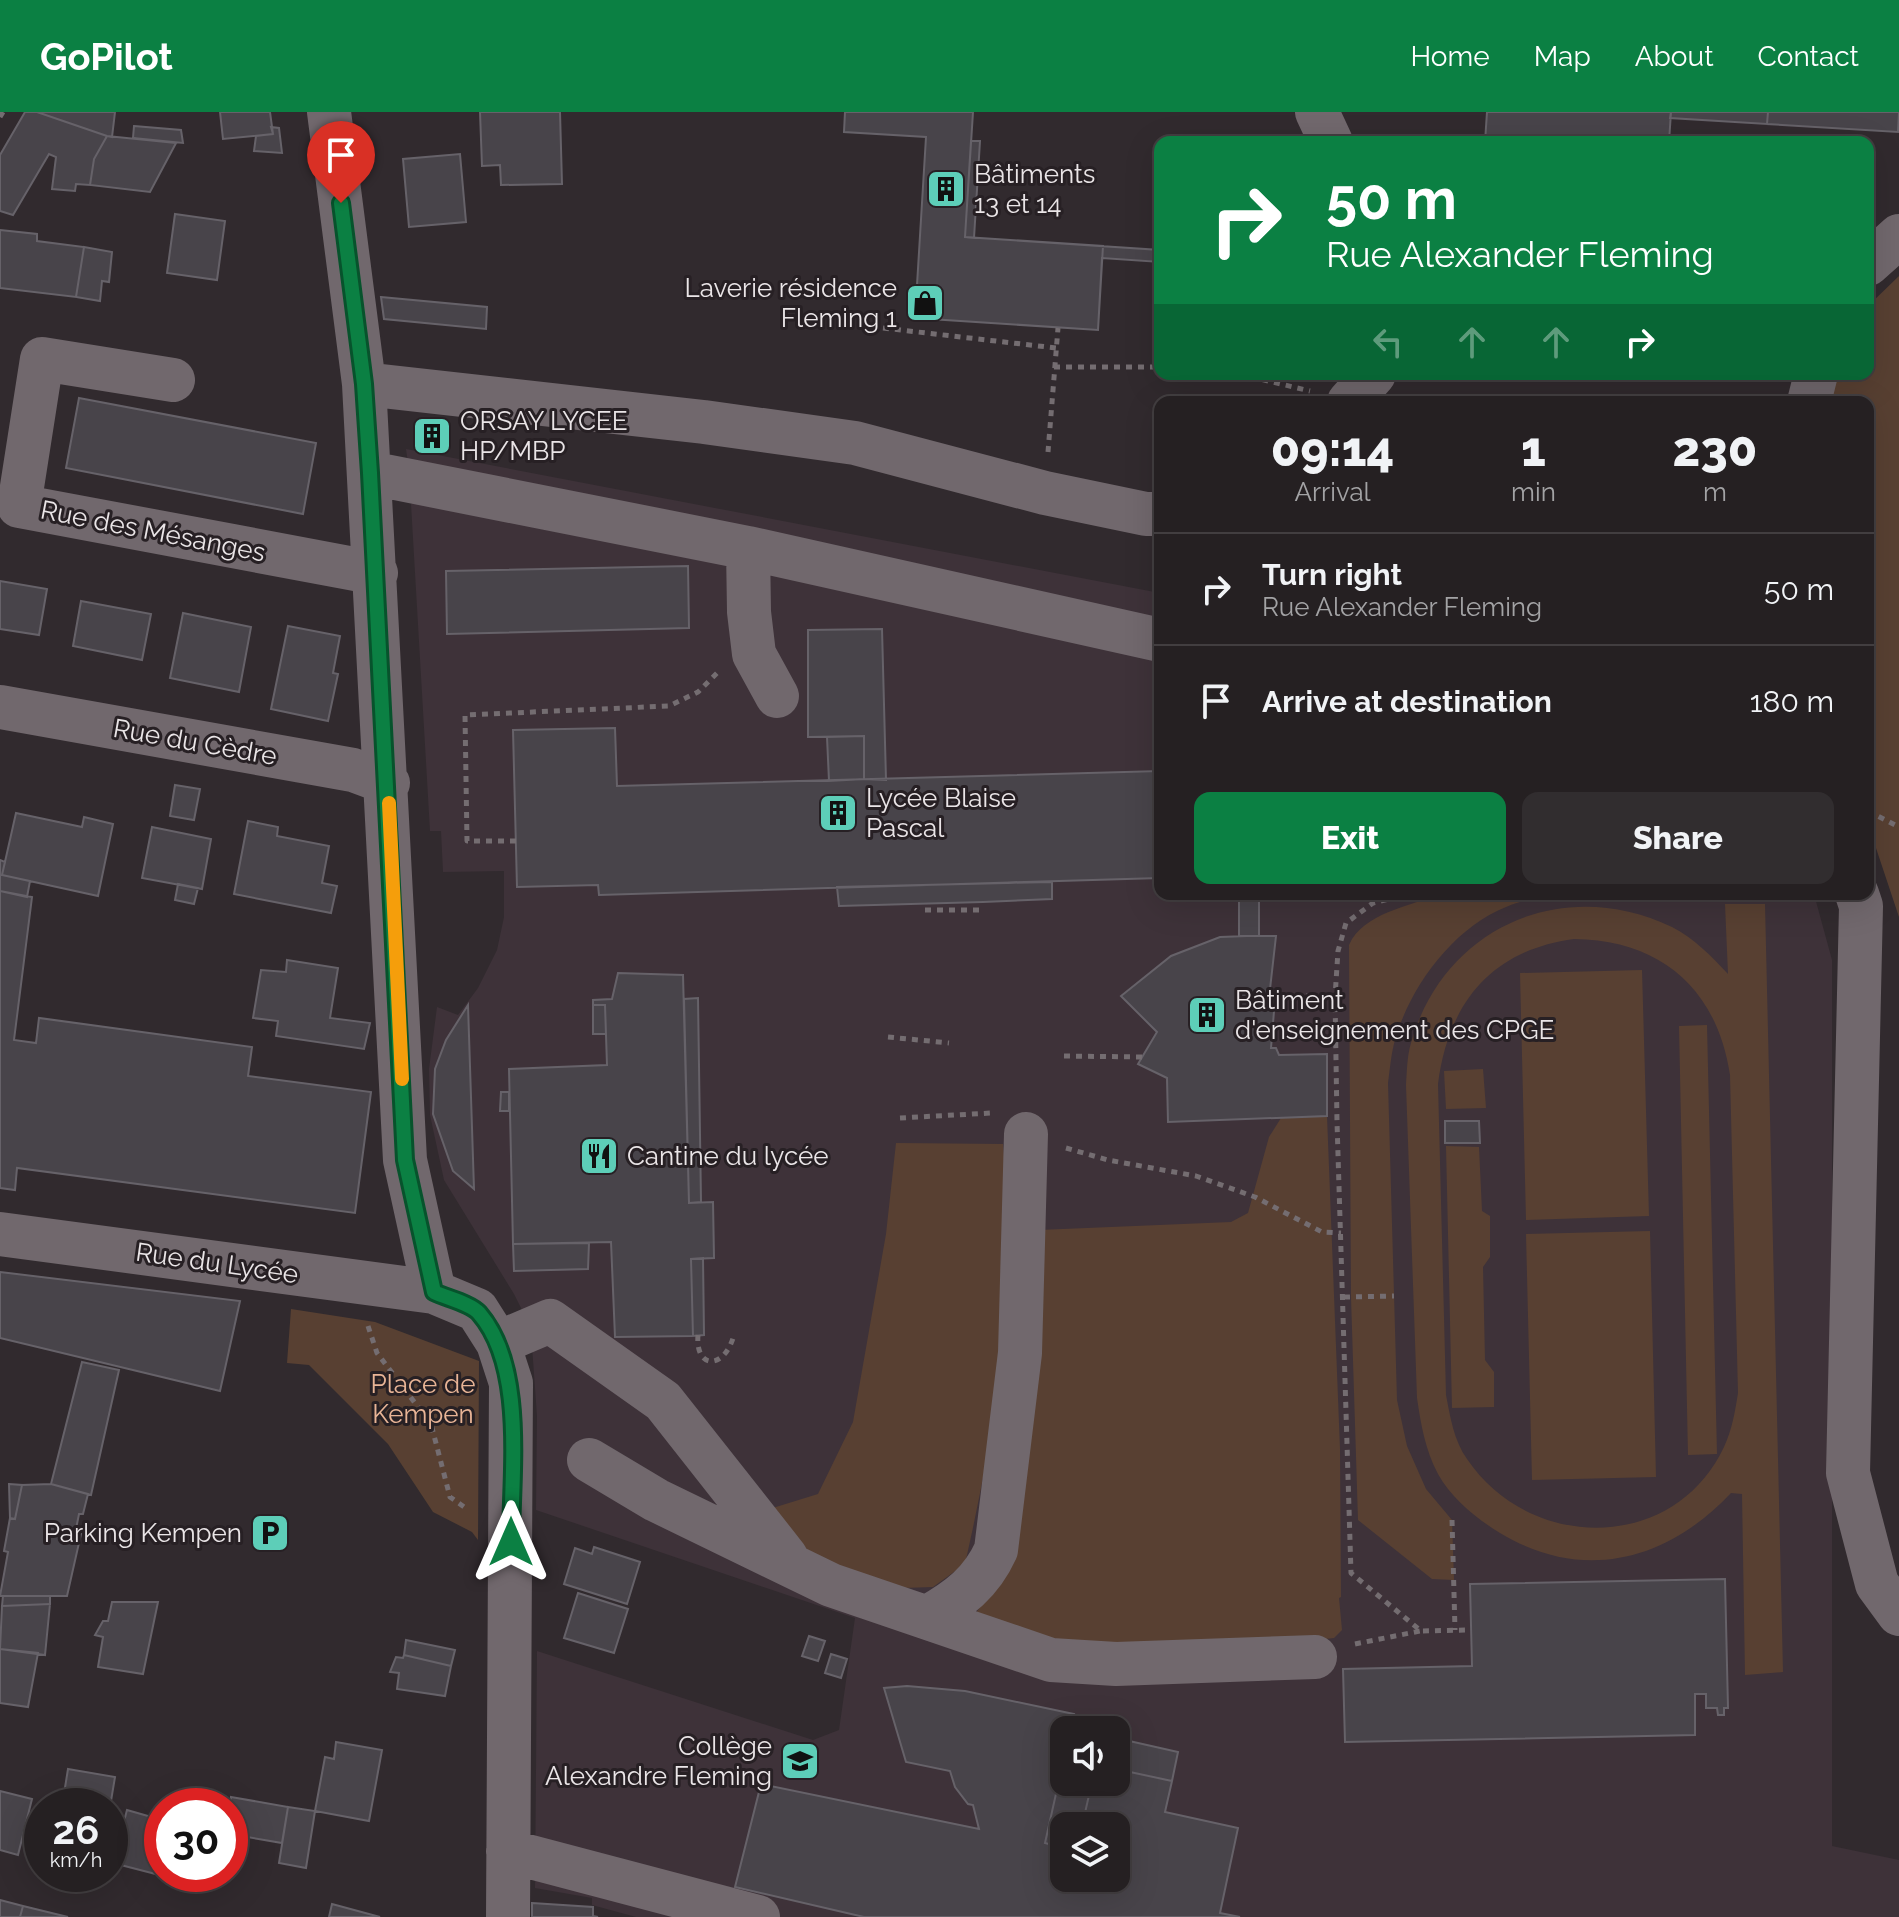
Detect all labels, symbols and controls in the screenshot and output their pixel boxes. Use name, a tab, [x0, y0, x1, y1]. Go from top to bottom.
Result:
text: GoPilot	[40, 34, 173, 79]
text: Home	[1410, 40, 1490, 73]
text: Map	[1534, 40, 1591, 73]
text: About	[1635, 40, 1714, 73]
text: Contact	[1758, 40, 1859, 73]
pin	[307, 121, 375, 203]
icon: arrive	[319, 133, 363, 177]
place label: Bâtiments 13 et 14	[974, 159, 1095, 219]
text: 50 m	[1326, 166, 1457, 232]
building icon: Bâtiments 13 et 14	[925, 168, 967, 210]
icon: right	[1194, 168, 1298, 272]
text: Rue Alexander Fleming	[1326, 233, 1714, 275]
place label: Laverie résidence Fleming 1	[685, 273, 897, 333]
shop icon: Laverie résidence Fleming 1	[904, 282, 946, 324]
icon: left	[1366, 320, 1410, 364]
icon: ahead	[1450, 320, 1494, 364]
icon: ahead	[1534, 320, 1578, 364]
icon: right	[1618, 320, 1662, 364]
place label: ORSAY LYCEE HP/MBP	[460, 406, 628, 466]
building icon: ORSAY LYCEE HP/MBP	[411, 415, 453, 457]
text: 09:14	[1271, 421, 1394, 477]
text: 1	[1521, 421, 1546, 477]
text: 230	[1673, 421, 1757, 477]
text: Arrival	[1294, 477, 1371, 507]
text: min	[1511, 477, 1556, 507]
text: m	[1703, 477, 1727, 507]
street label: Rue des Mésanges	[38, 494, 268, 568]
text: Turn right	[1262, 557, 1402, 592]
icon: right	[1194, 567, 1238, 611]
text: 50 m	[1764, 572, 1834, 607]
text: Rue Alexander Fleming	[1262, 592, 1542, 622]
icon: arrive	[1194, 679, 1238, 723]
text: Arrive at destination	[1262, 684, 1552, 719]
text: 180 m	[1750, 684, 1834, 719]
street label: Rue du Cèdre	[111, 713, 279, 771]
place label: Lycée Blaise Pascal	[866, 783, 1016, 843]
building icon: Lycée Blaise Pascal	[817, 792, 859, 834]
button: Exit	[1194, 792, 1506, 884]
button: Share	[1522, 792, 1834, 884]
place label: Bâtiment d'enseignement des CPGE	[1235, 985, 1554, 1045]
building icon: Bâtiment d'enseignement des CPGE	[1186, 994, 1228, 1036]
restaurant icon: Cantine du lycée	[578, 1135, 620, 1177]
place label: Cantine du lycée	[627, 1141, 829, 1171]
street label: Rue du Lycée	[134, 1237, 300, 1289]
park label: Place de Kempen	[371, 1369, 475, 1429]
position arrow	[469, 1500, 553, 1584]
parking icon: Parking Kempen	[249, 1512, 291, 1554]
place label: Parking Kempen	[44, 1518, 242, 1548]
map controls	[1050, 1716, 1130, 1892]
button: sound	[1050, 1716, 1130, 1796]
place label: Collège Alexandre Fleming	[545, 1731, 772, 1791]
school or university icon: Collège Alexandre Fleming	[779, 1740, 821, 1782]
speed limit sign: 30	[144, 1788, 248, 1892]
text: 26	[53, 1806, 99, 1853]
button: layers	[1050, 1812, 1130, 1892]
text: km/h	[50, 1848, 102, 1872]

